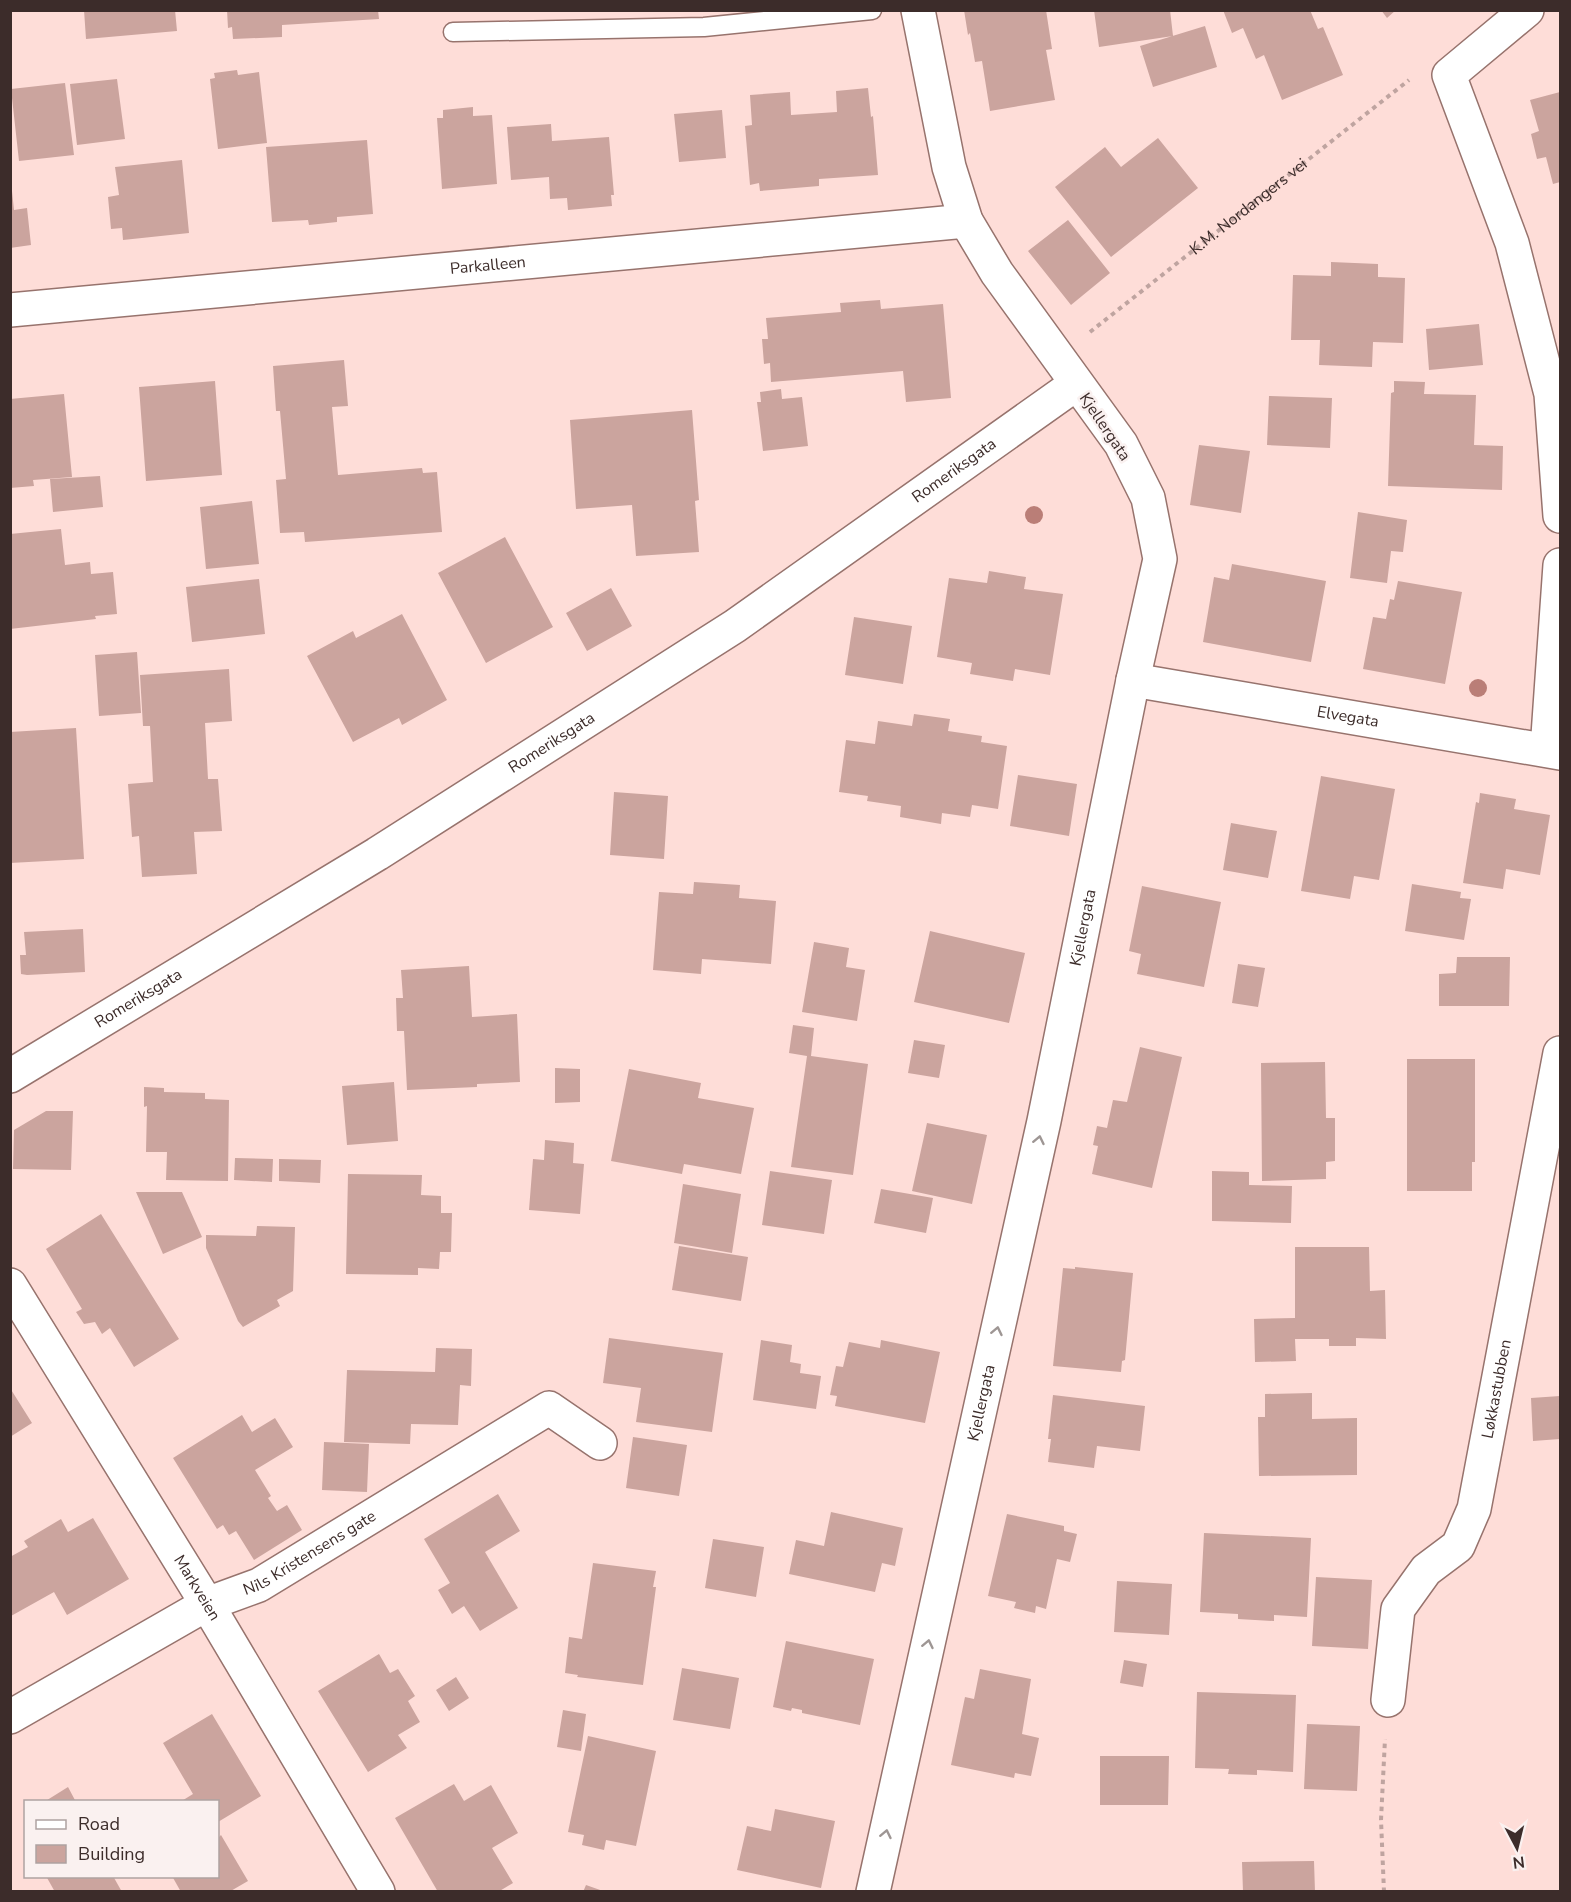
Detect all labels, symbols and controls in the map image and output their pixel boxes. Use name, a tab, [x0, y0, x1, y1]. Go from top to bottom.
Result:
street label: K.M. Nordangers vei	[1185, 153, 1312, 260]
street label: Parkalleen	[449, 251, 527, 280]
street label: Kjellergata	[1074, 389, 1136, 465]
street label: Romeriksgata	[907, 433, 1001, 508]
street label: Elvegata	[1315, 701, 1381, 733]
street label: Romeriksgata	[504, 707, 599, 779]
street label: Kjellergata	[1065, 887, 1102, 968]
street label: Romeriksgata	[90, 963, 186, 1033]
one-way arrow	[1032, 1136, 1045, 1146]
one-way arrow	[990, 1326, 1003, 1336]
street label: Løkkastubben	[1477, 1338, 1517, 1440]
street label: Kjellergata	[962, 1363, 1001, 1443]
street label: Nils Kristensens gate	[240, 1505, 380, 1601]
street label: Markveien	[168, 1551, 226, 1625]
one-way arrow	[921, 1639, 934, 1649]
legend	[24, 1800, 219, 1878]
text: Road	[78, 1812, 120, 1836]
north arrow	[1487, 1818, 1547, 1878]
one-way arrow	[878, 1830, 891, 1840]
text: Building	[78, 1842, 145, 1866]
text: N	[1511, 1850, 1526, 1874]

